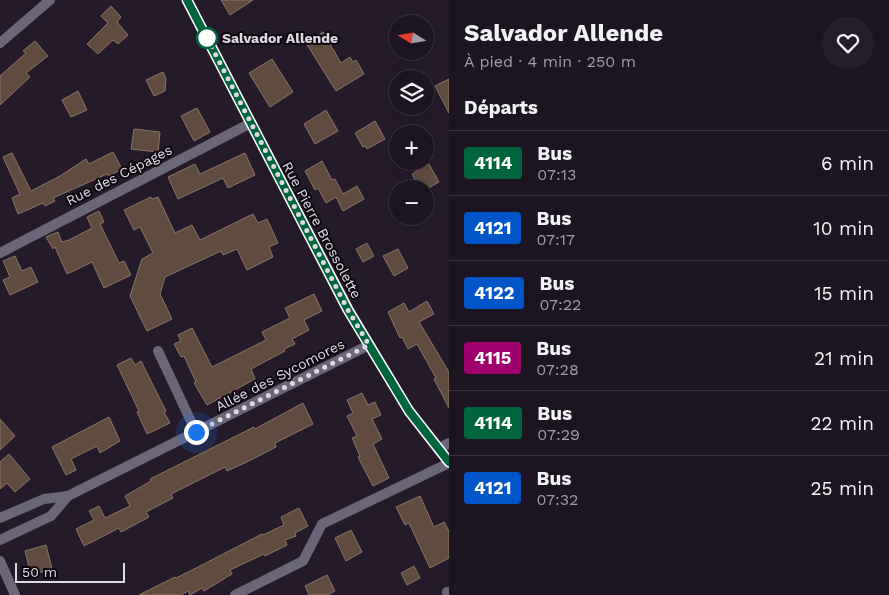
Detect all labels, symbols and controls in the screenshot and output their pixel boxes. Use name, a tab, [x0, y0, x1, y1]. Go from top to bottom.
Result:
north arrow	[389, 15, 434, 60]
map controls	[389, 15, 434, 225]
button: heart	[822, 17, 874, 69]
text: Salvador Allende	[464, 19, 663, 47]
marker: Salvador Allende	[196, 27, 218, 49]
place label: Salvador Allende	[222, 30, 338, 46]
text: À pied · 4 min · 250 m	[464, 52, 636, 71]
button: layers	[389, 70, 434, 115]
text: Départs	[464, 96, 538, 119]
button: +	[389, 125, 434, 170]
street label: Rue des Cépages	[63, 141, 175, 209]
text: Bus	[537, 142, 572, 165]
text: 4114	[474, 152, 512, 173]
text: 6 min	[821, 152, 874, 175]
street label: Rue Pierre Brossolette	[279, 159, 365, 301]
text: 07:13	[537, 165, 576, 184]
button: −	[389, 180, 434, 225]
text: Bus	[536, 207, 571, 230]
text: 4121	[474, 217, 511, 238]
text: 10 min	[813, 217, 874, 240]
text: 07:17	[536, 230, 575, 249]
text: Bus	[539, 272, 574, 295]
text: 4122	[474, 282, 514, 303]
text: 15 min	[814, 282, 874, 305]
text: 07:22	[539, 295, 581, 314]
street label: Allée des Sycomores	[213, 336, 347, 414]
text: Bus	[536, 337, 571, 360]
text: 4115	[474, 347, 511, 368]
text: 21 min	[814, 347, 874, 370]
text: 07:28	[536, 360, 579, 379]
text: Bus	[537, 402, 572, 425]
text: 4114	[474, 412, 512, 433]
text: 22 min	[810, 412, 874, 435]
your location	[184, 420, 209, 445]
text: 07:29	[537, 425, 580, 444]
text: Bus	[536, 467, 571, 490]
text: 4121	[474, 477, 511, 498]
text: 25 min	[810, 477, 874, 500]
text: 07:32	[536, 490, 578, 509]
scale bar	[15, 560, 125, 583]
text: 50 m	[22, 564, 57, 580]

